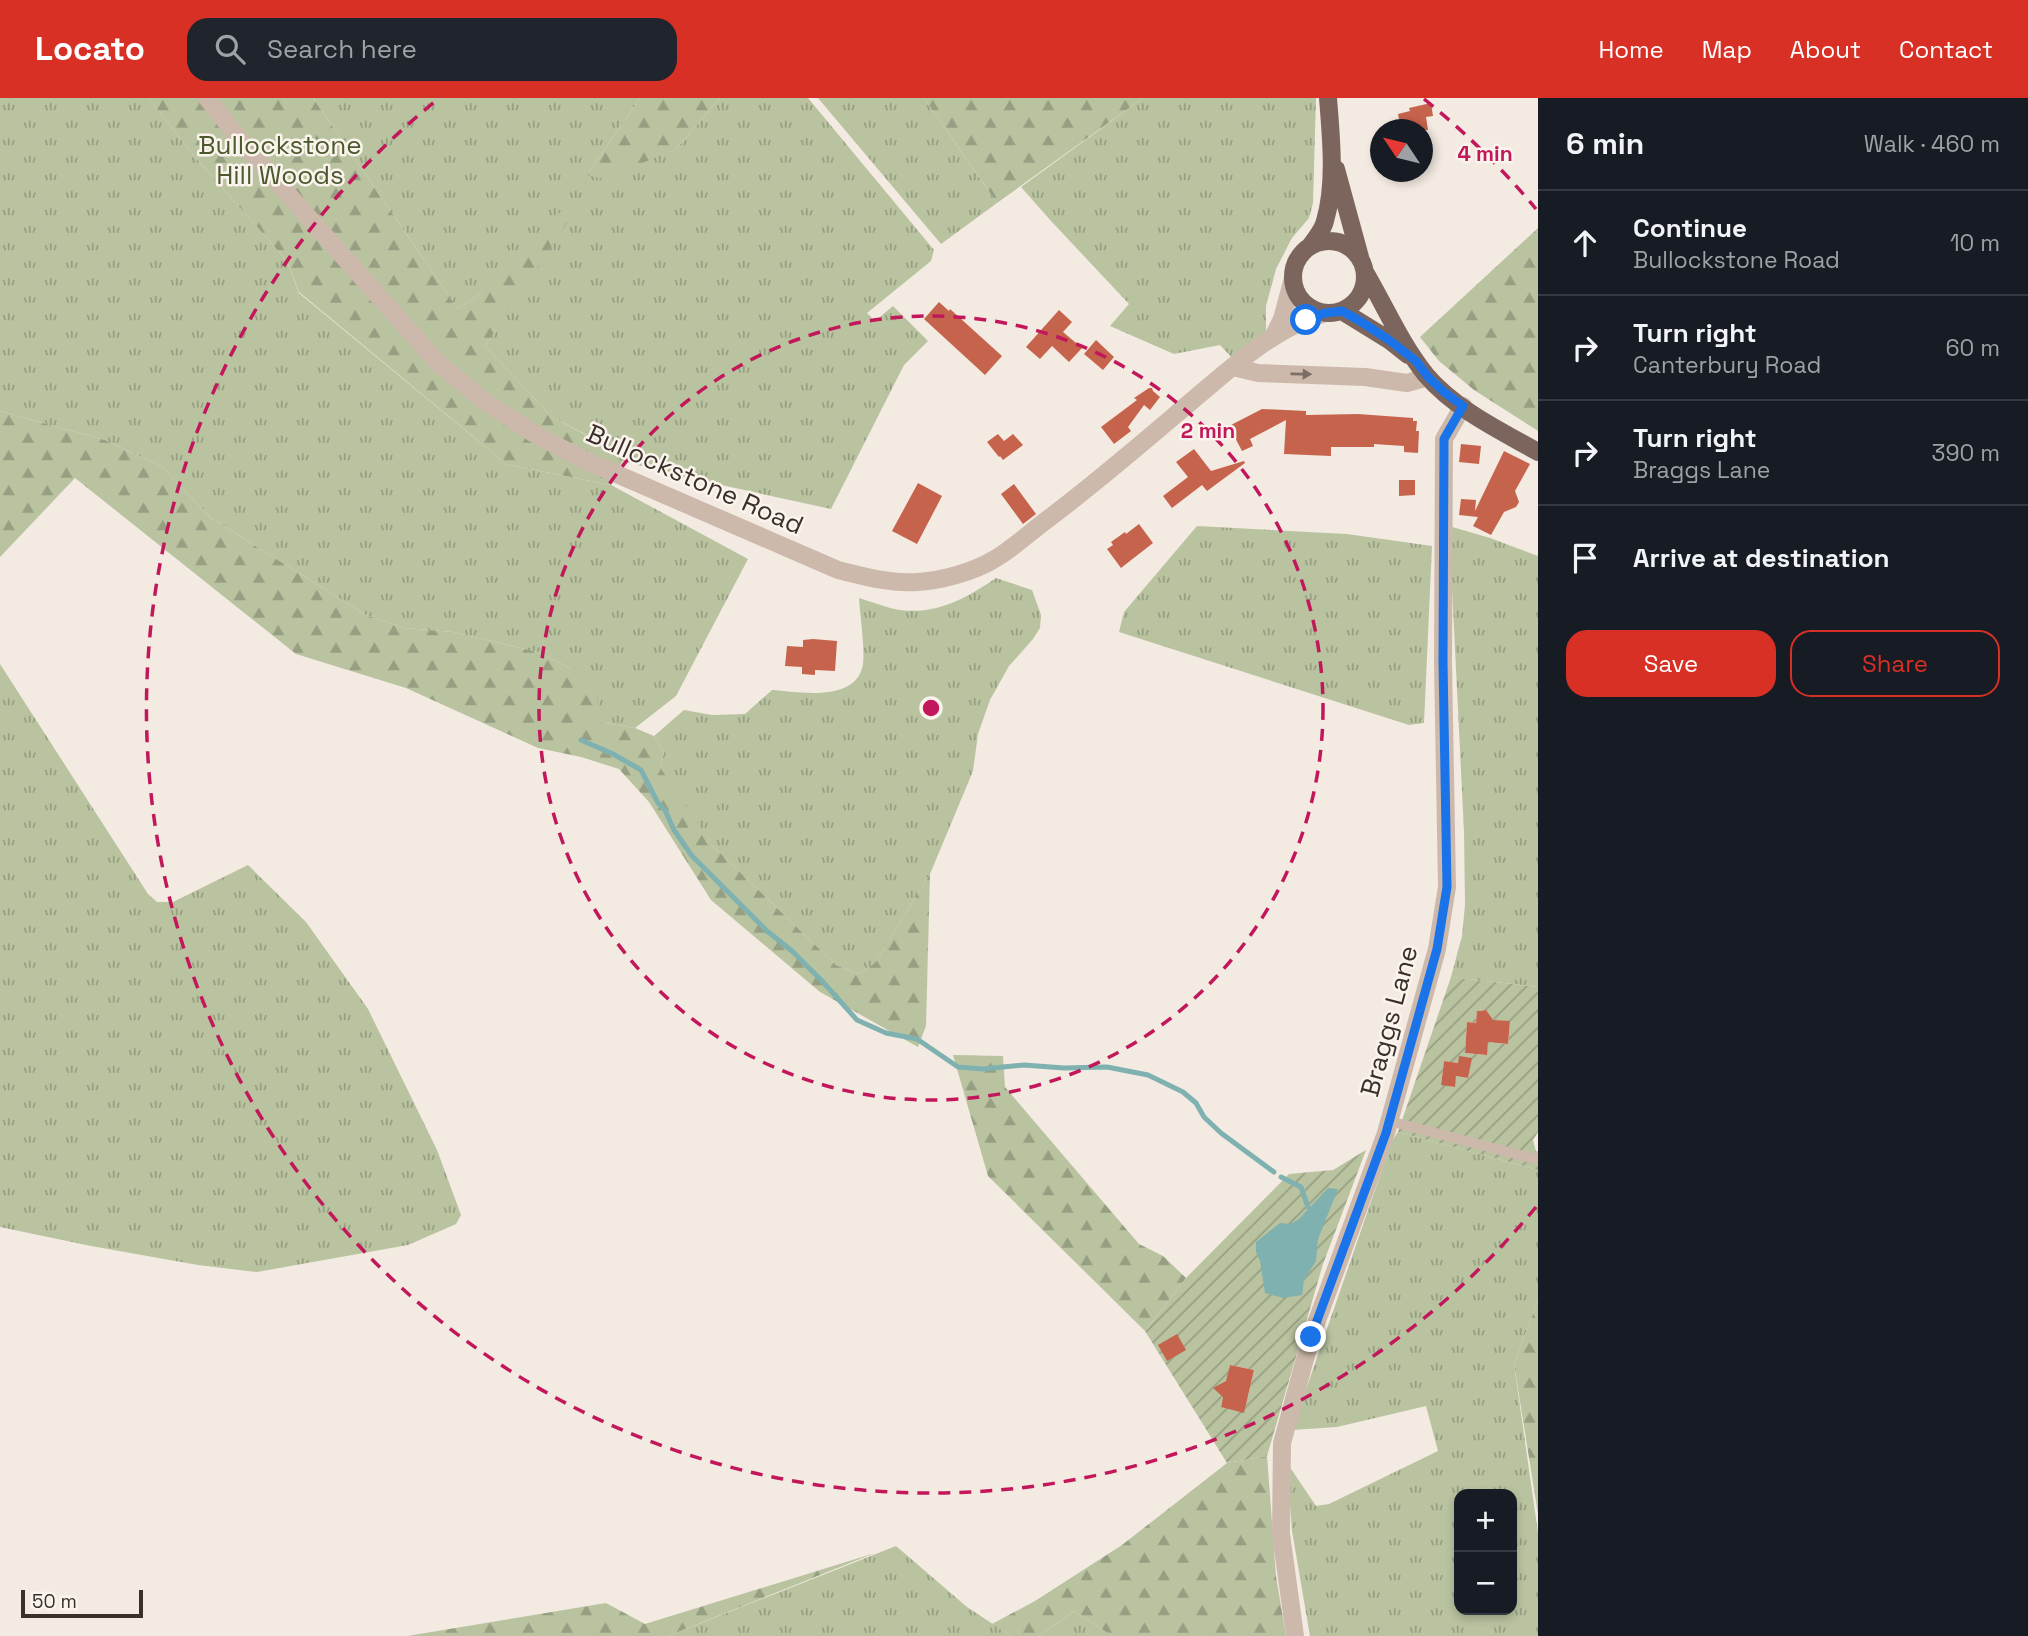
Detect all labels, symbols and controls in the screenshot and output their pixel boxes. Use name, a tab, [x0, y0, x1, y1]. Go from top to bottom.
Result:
search box	[187, 18, 677, 81]
text: Locato	[35, 28, 145, 70]
icon: search	[211, 30, 249, 68]
text: Search here	[267, 32, 417, 66]
text: Home	[1598, 34, 1664, 65]
text: Map	[1702, 34, 1752, 65]
text: About	[1790, 34, 1861, 65]
text: Contact	[1899, 34, 1993, 65]
north arrow	[1370, 119, 1433, 182]
text: 6 min	[1566, 124, 1644, 163]
park label: Bullockstone Hill Woods	[198, 128, 362, 192]
text: Walk · 460 m	[1864, 129, 2000, 159]
text: 4 min	[1457, 140, 1513, 167]
text: Continue	[1633, 211, 1747, 245]
icon: ahead	[1566, 224, 1604, 262]
text: 10 m	[1950, 228, 2000, 258]
text: Bullockstone Road	[1633, 245, 1840, 275]
route start	[1290, 304, 1321, 335]
text: Turn right	[1633, 316, 1757, 350]
icon: right	[1566, 329, 1604, 367]
text: 60 m	[1945, 333, 2000, 363]
text: Canterbury Road	[1633, 350, 1821, 380]
one-way arrow	[1290, 368, 1312, 380]
street label: Bullockstone Road	[581, 416, 809, 542]
text: 2 min	[1181, 417, 1235, 444]
text: Turn right	[1633, 421, 1757, 455]
icon: right	[1566, 434, 1604, 472]
text: 390 m	[1932, 438, 2000, 468]
text: Braggs Lane	[1633, 455, 1770, 485]
icon: arrive	[1566, 539, 1604, 577]
text: Arrive at destination	[1633, 541, 1890, 575]
button: Save	[1566, 630, 1776, 697]
button: Share	[1790, 630, 2000, 697]
centre of rings	[919, 696, 943, 720]
street label: Braggs Lane	[1352, 942, 1426, 1100]
route end	[1295, 1321, 1326, 1352]
map controls	[1454, 1489, 1517, 1615]
button: +	[1454, 1489, 1517, 1552]
button: −	[1454, 1552, 1517, 1615]
scale bar	[21, 1587, 144, 1619]
text: 50 m	[32, 1589, 77, 1614]

